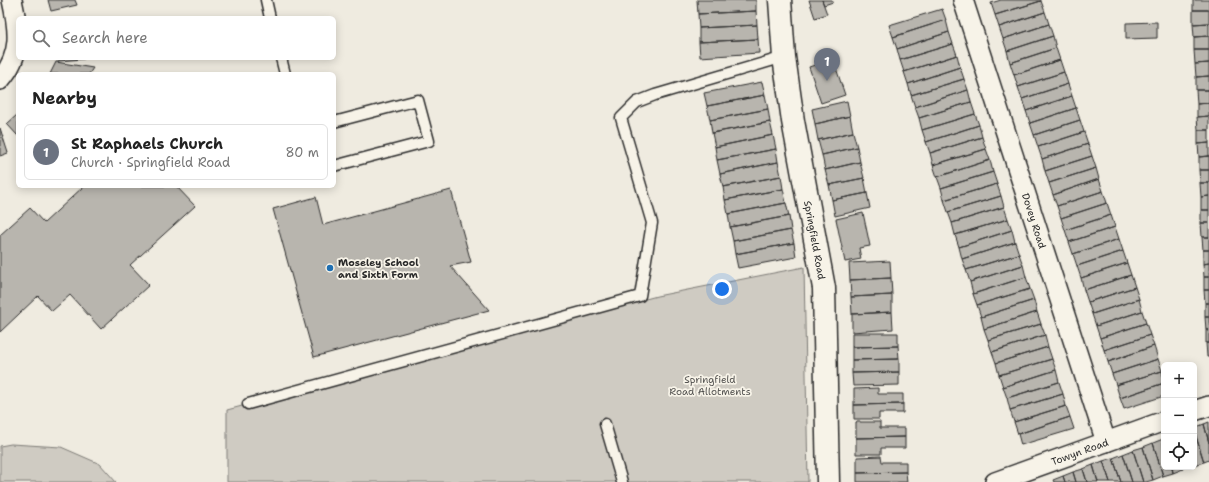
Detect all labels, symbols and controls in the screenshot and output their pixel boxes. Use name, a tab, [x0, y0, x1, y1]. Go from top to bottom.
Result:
search box	[16, 16, 336, 60]
icon: search	[30, 27, 52, 49]
text: Search here	[62, 28, 148, 48]
pin: 1	[814, 48, 840, 81]
text: Nearby	[32, 87, 97, 109]
text: St Raphaels Church	[71, 134, 223, 154]
text: 1	[43, 144, 49, 161]
text: 80 m	[285, 144, 319, 161]
text: Church · Springfield Road	[71, 154, 230, 171]
street label: Dovey Road	[1019, 191, 1050, 251]
street label: Springfield Road	[801, 200, 829, 281]
place label: Moseley School and Sixth Form	[338, 256, 419, 281]
marker: Moseley School and Sixth Form	[325, 263, 335, 273]
your location	[712, 279, 732, 299]
map controls	[1161, 362, 1197, 470]
button: +	[1161, 362, 1197, 398]
park label: Springfield Road Allotments	[669, 373, 751, 398]
button: −	[1161, 398, 1197, 434]
button: locate	[1161, 434, 1197, 470]
street label: Towyn Road	[1049, 435, 1111, 468]

